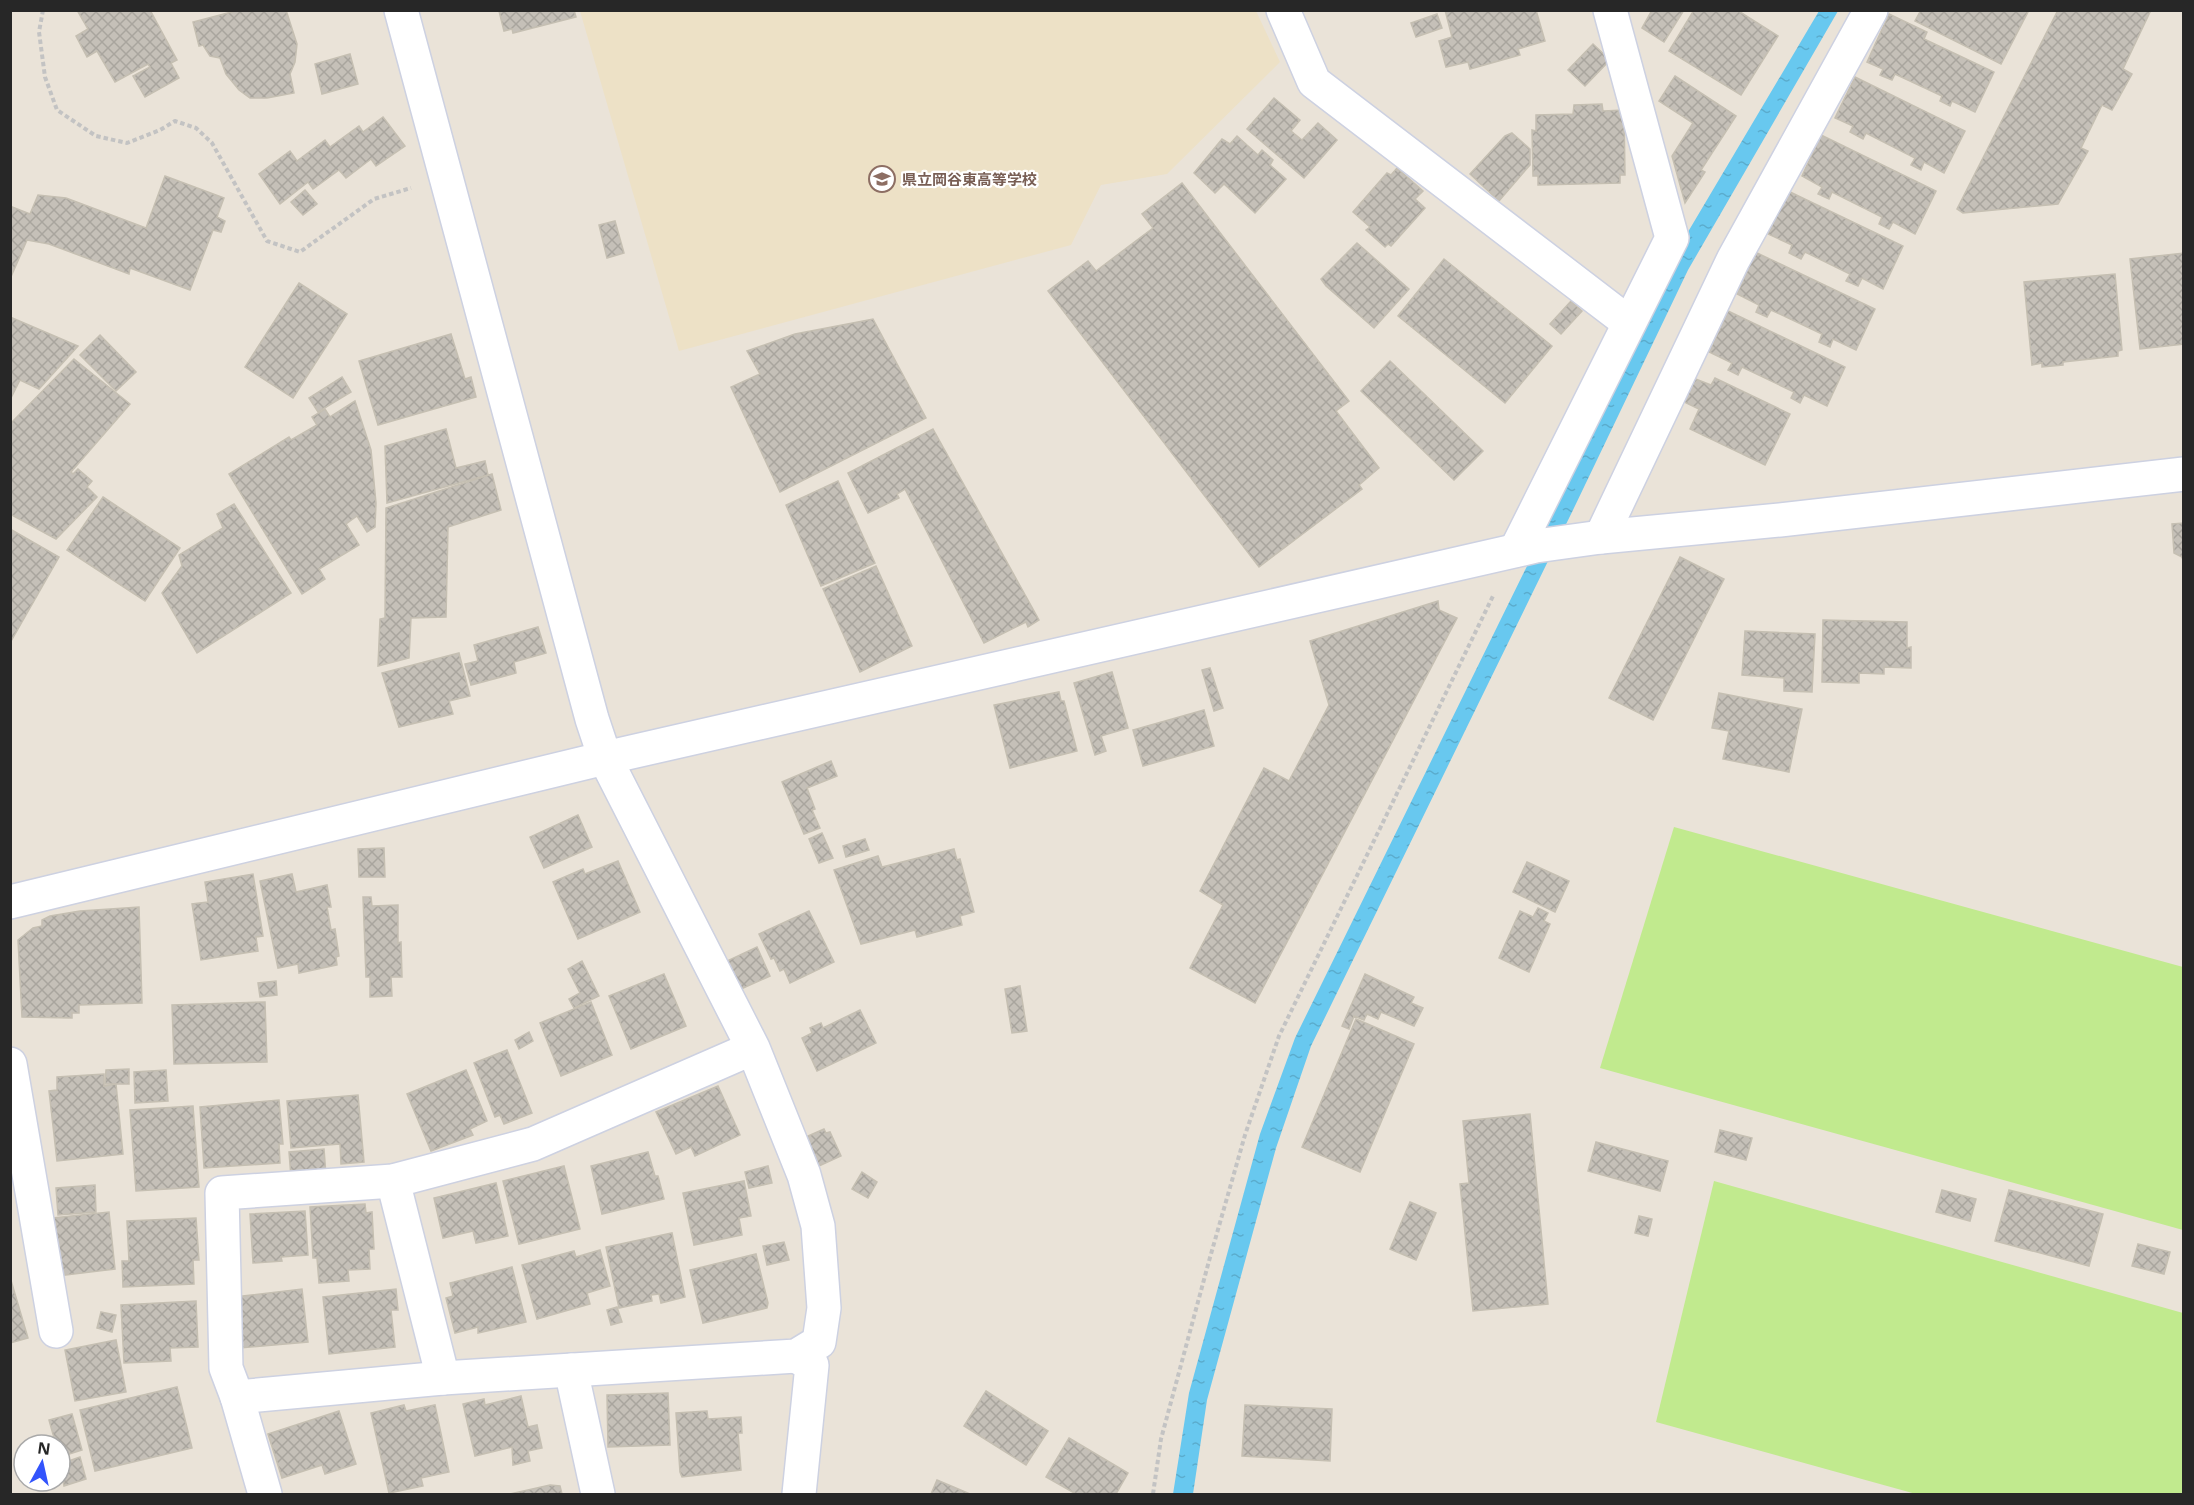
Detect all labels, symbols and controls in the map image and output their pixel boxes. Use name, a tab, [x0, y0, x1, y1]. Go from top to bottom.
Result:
school or university icon: 県立岡谷東高等学校	[867, 164, 897, 194]
place label: 県立岡谷東高等学校	[902, 169, 1037, 189]
north arrow	[12, 1433, 72, 1493]
text: N	[36, 1436, 52, 1460]

